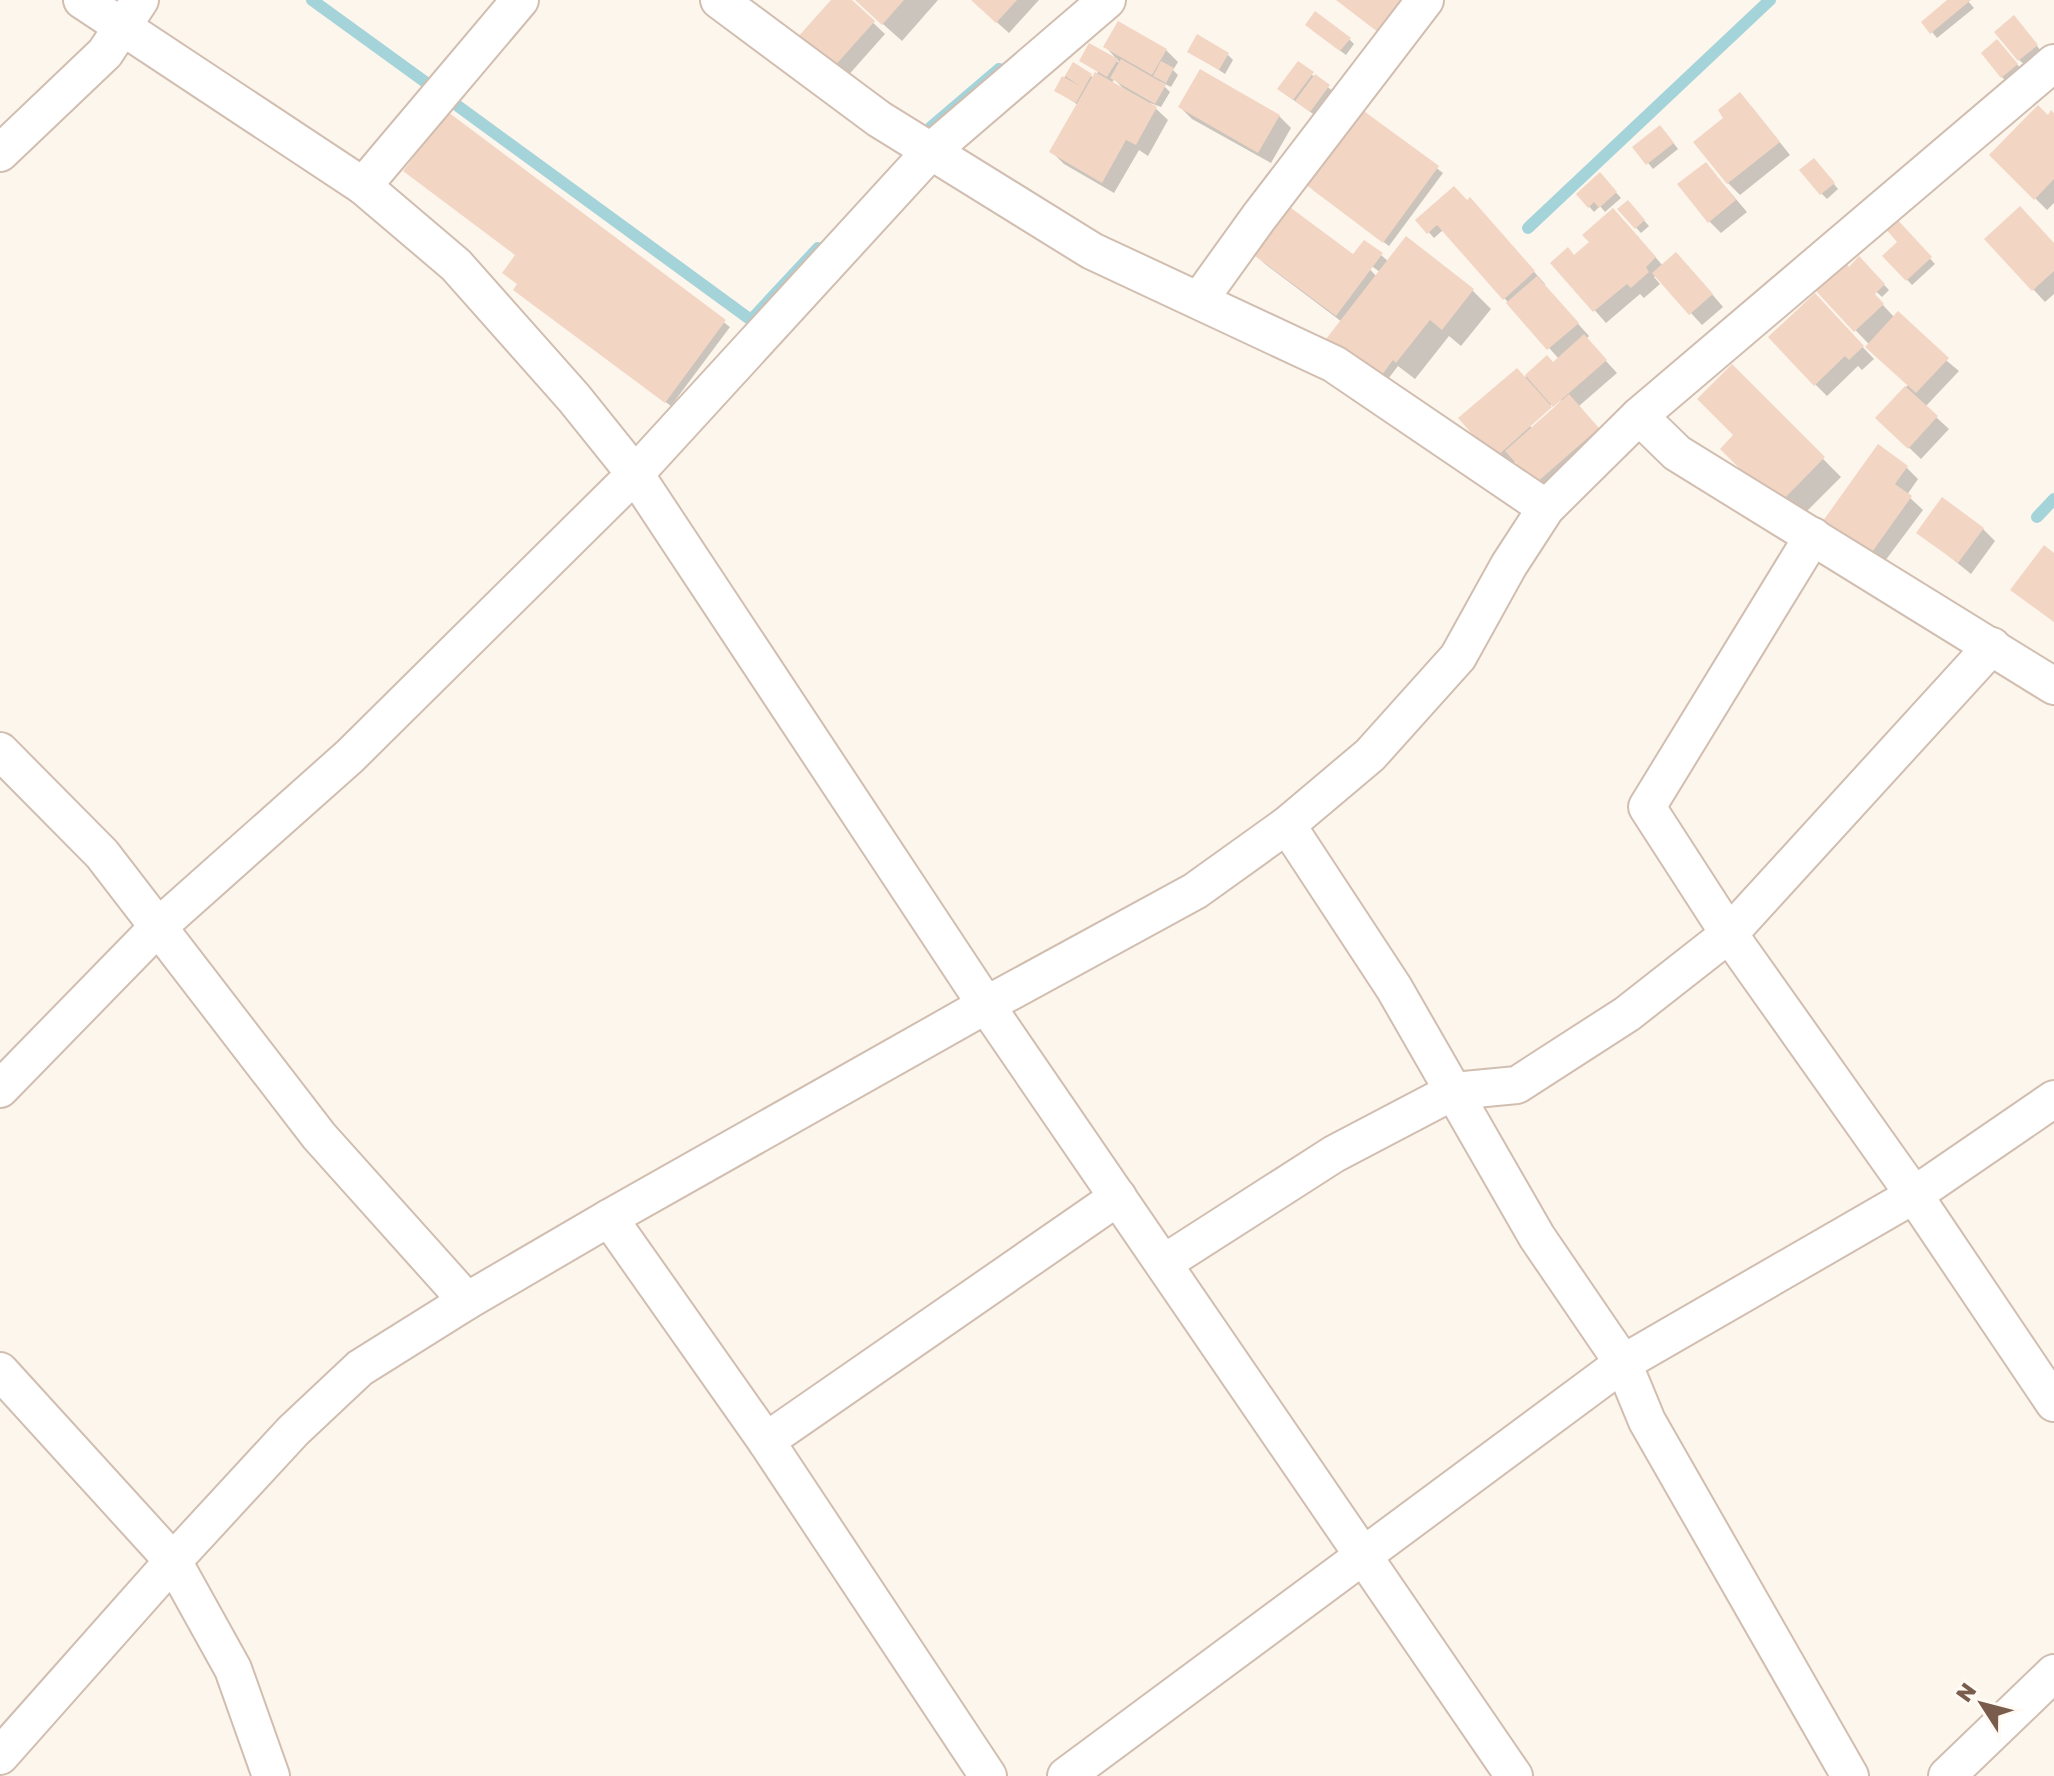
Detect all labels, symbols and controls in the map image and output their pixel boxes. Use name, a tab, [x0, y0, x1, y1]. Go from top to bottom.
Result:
north arrow	[1942, 1664, 2022, 1744]
text: N	[1950, 1677, 1981, 1707]

